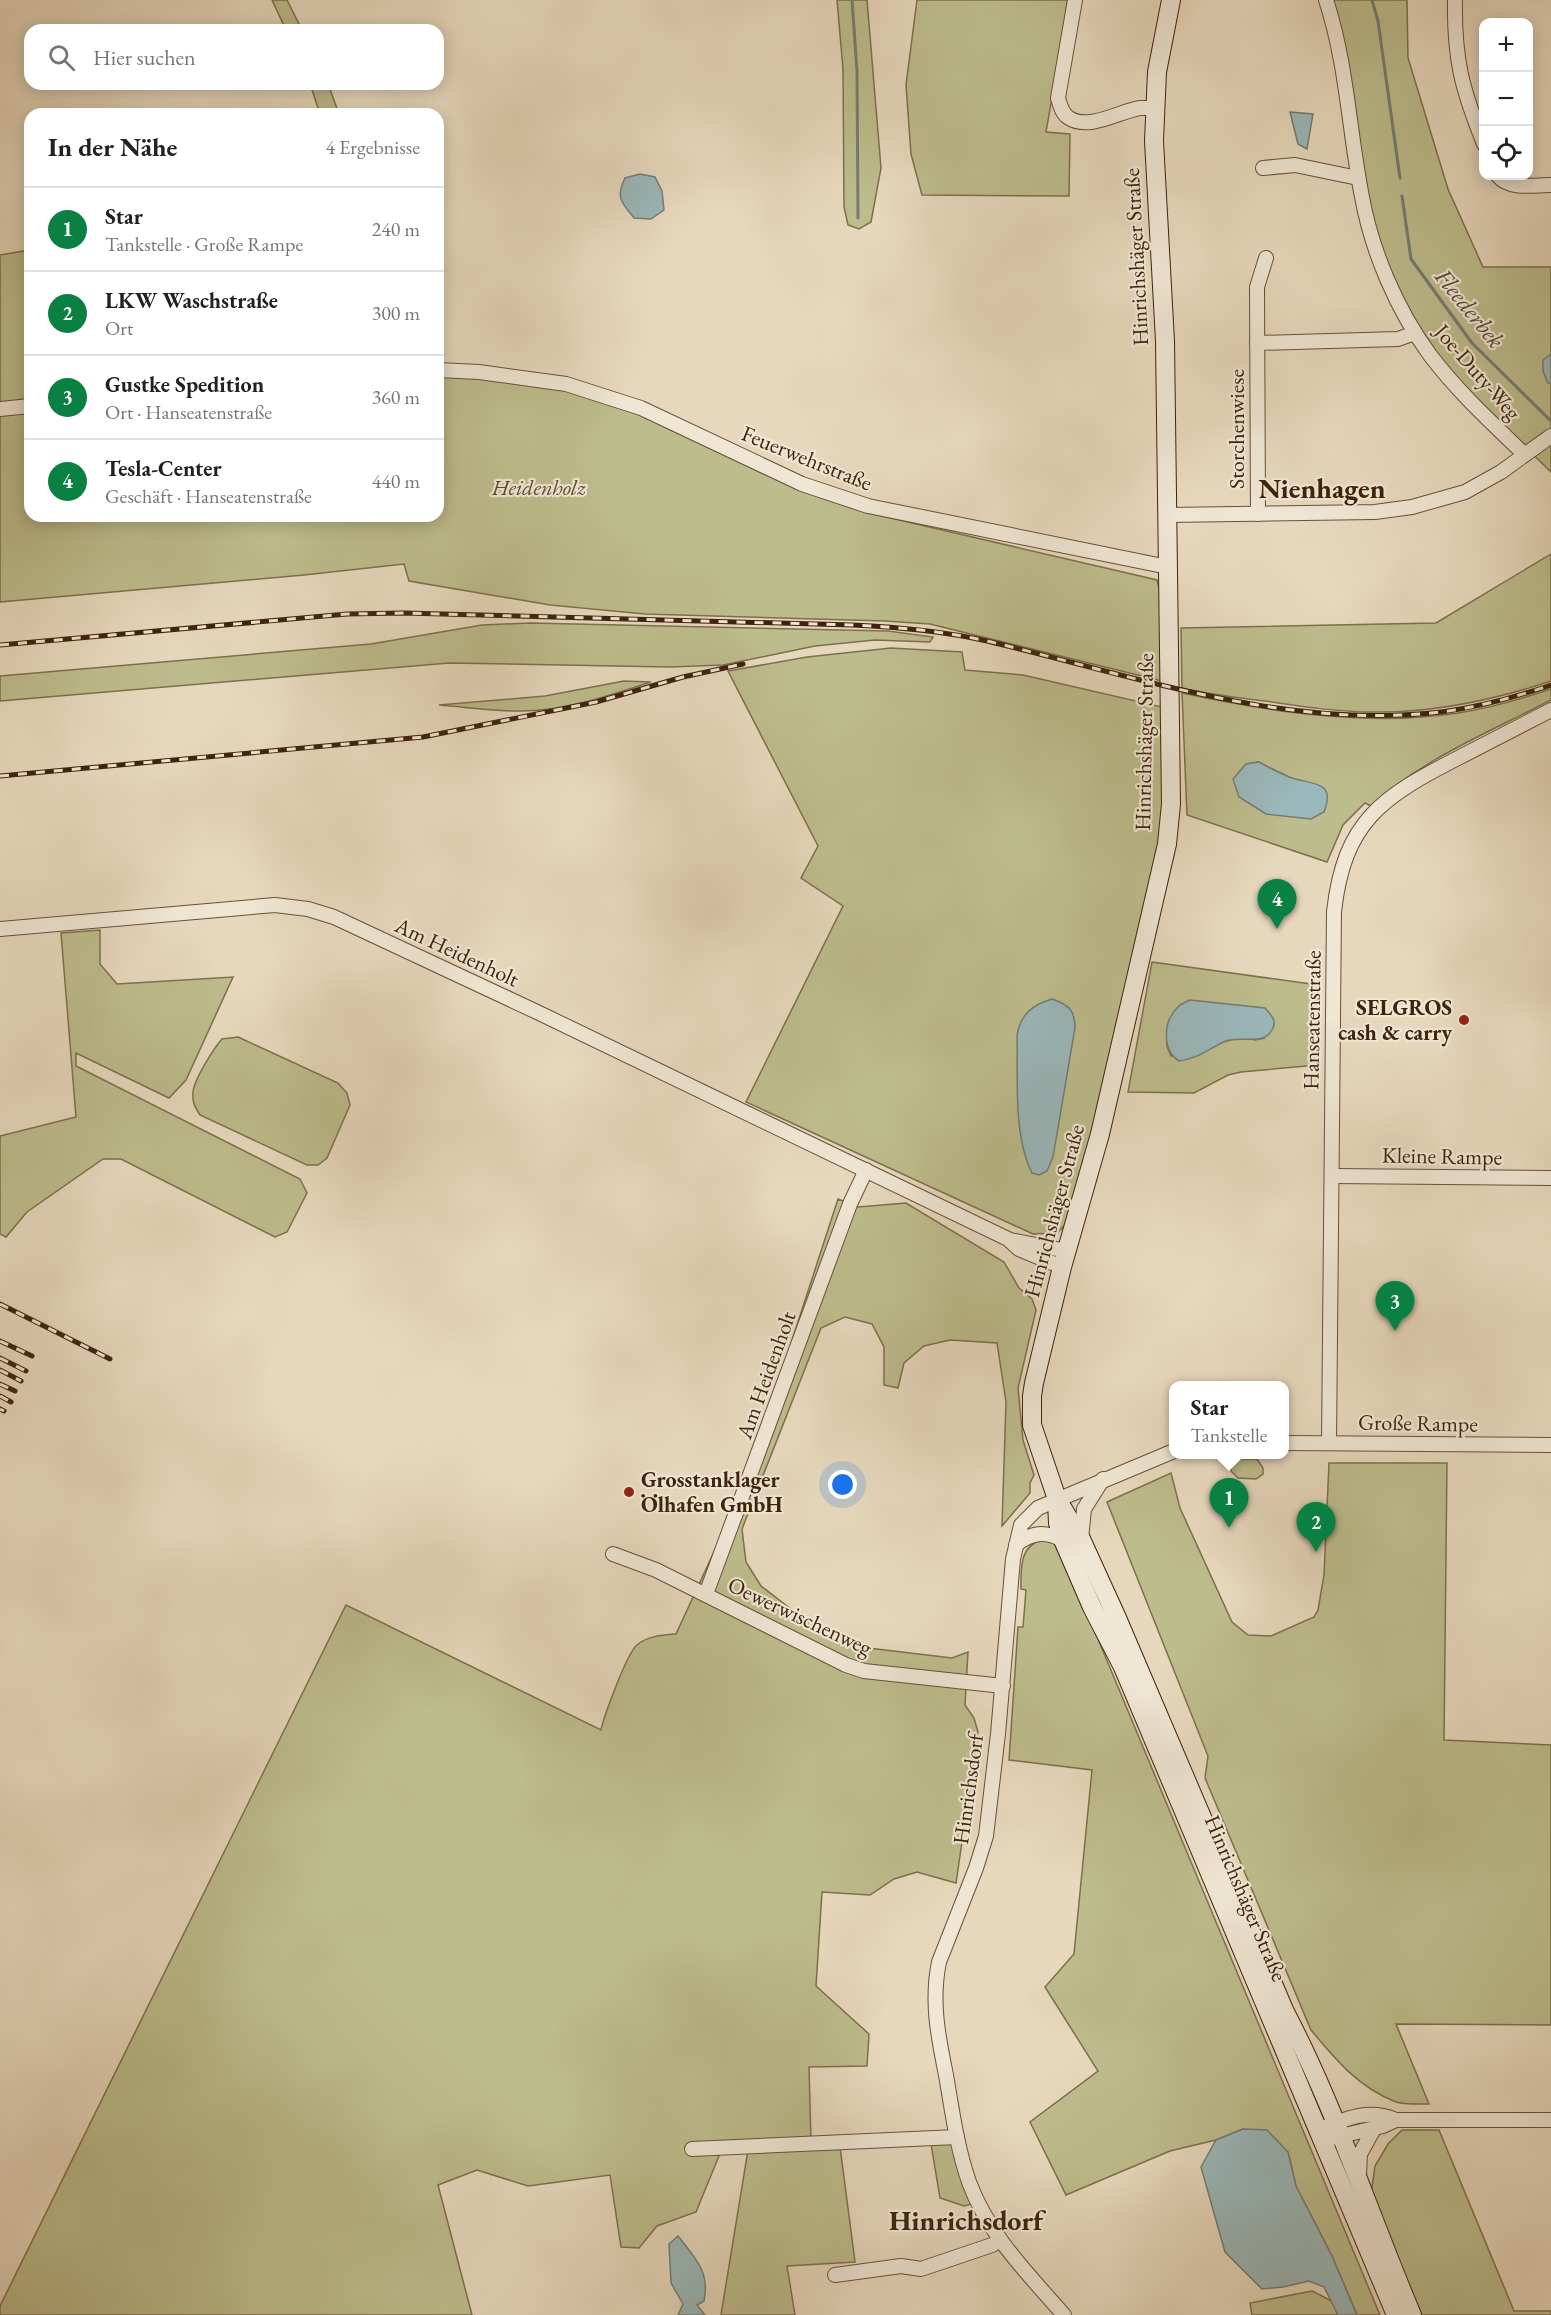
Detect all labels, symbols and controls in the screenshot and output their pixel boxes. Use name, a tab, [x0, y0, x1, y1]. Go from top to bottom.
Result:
map controls	[1479, 18, 1533, 180]
button: +	[1479, 18, 1533, 72]
search box	[24, 24, 444, 90]
icon: search	[45, 41, 78, 74]
text: Hier suchen	[93, 43, 196, 72]
button: −	[1479, 72, 1533, 126]
button: locate	[1479, 126, 1533, 180]
text: In der Nähe	[48, 130, 177, 164]
text: 4 Ergebnisse	[325, 134, 420, 160]
street label: Hinrichshäger Straße	[1117, 167, 1155, 347]
text: Star	[105, 202, 143, 231]
text: 1	[62, 216, 73, 242]
text: 240 m	[372, 216, 420, 242]
text: Tankstelle · Große Rampe	[105, 231, 303, 257]
water label: Fleederbek	[1428, 261, 1512, 354]
text: LKW Waschstraße	[105, 286, 278, 315]
text: 2	[62, 300, 73, 326]
text: 300 m	[372, 300, 420, 326]
text: Ort	[105, 315, 133, 341]
street label: Joe-Duty-Weg	[1427, 316, 1528, 426]
street label: Storchenwiese	[1222, 369, 1251, 489]
text: Gustke Spedition	[105, 370, 264, 399]
text: 3	[62, 384, 73, 410]
text: 360 m	[372, 384, 420, 410]
text: Ort · Hanseatenstraße	[105, 399, 272, 425]
street label: Feuerwehrstraße	[737, 419, 877, 498]
text: Tesla-Center	[105, 454, 222, 483]
text: 4	[62, 468, 73, 494]
text: 440 m	[372, 468, 420, 494]
district label: Nienhagen	[1258, 470, 1386, 506]
park label: Heidenholz	[491, 473, 586, 502]
text: Geschäft · Hanseatenstraße	[105, 483, 312, 509]
street label: Hinrichshäger Straße	[1128, 652, 1160, 831]
pin: 4	[1258, 880, 1296, 929]
street label: Am Heidenholt	[389, 910, 524, 993]
street label: Hanseatenstraße	[1296, 950, 1328, 1090]
place label: SELGROS cash & carry	[1338, 993, 1452, 1047]
marker: SELGROS cash & carry	[1457, 1013, 1471, 1027]
street label: Hinrichshäger Straße	[1017, 1121, 1091, 1301]
street label: Kleine Rampe	[1382, 1140, 1503, 1172]
pin: 3	[1376, 1282, 1414, 1331]
street label: Am Heidenholt	[729, 1307, 803, 1444]
popup	[1169, 1381, 1289, 1459]
text: Star	[1190, 1393, 1228, 1422]
street label: Große Rampe	[1358, 1407, 1479, 1439]
text: Tankstelle	[1190, 1422, 1268, 1448]
place label: Grosstanklager Ölhafen GmbH	[641, 1465, 783, 1519]
your location	[828, 1470, 857, 1499]
pin: 1	[1210, 1478, 1248, 1528]
marker: Grosstanklager Ölhafen GmbH	[622, 1485, 636, 1499]
pin: 2	[1296, 1502, 1336, 1552]
street label: Oewerwischenweg	[723, 1570, 877, 1662]
street label: Hinrichsdorf	[946, 1729, 991, 1846]
street label: Hinrichshäger Straße	[1198, 1810, 1294, 1986]
district label: Hinrichsdorf	[889, 2202, 1047, 2238]

